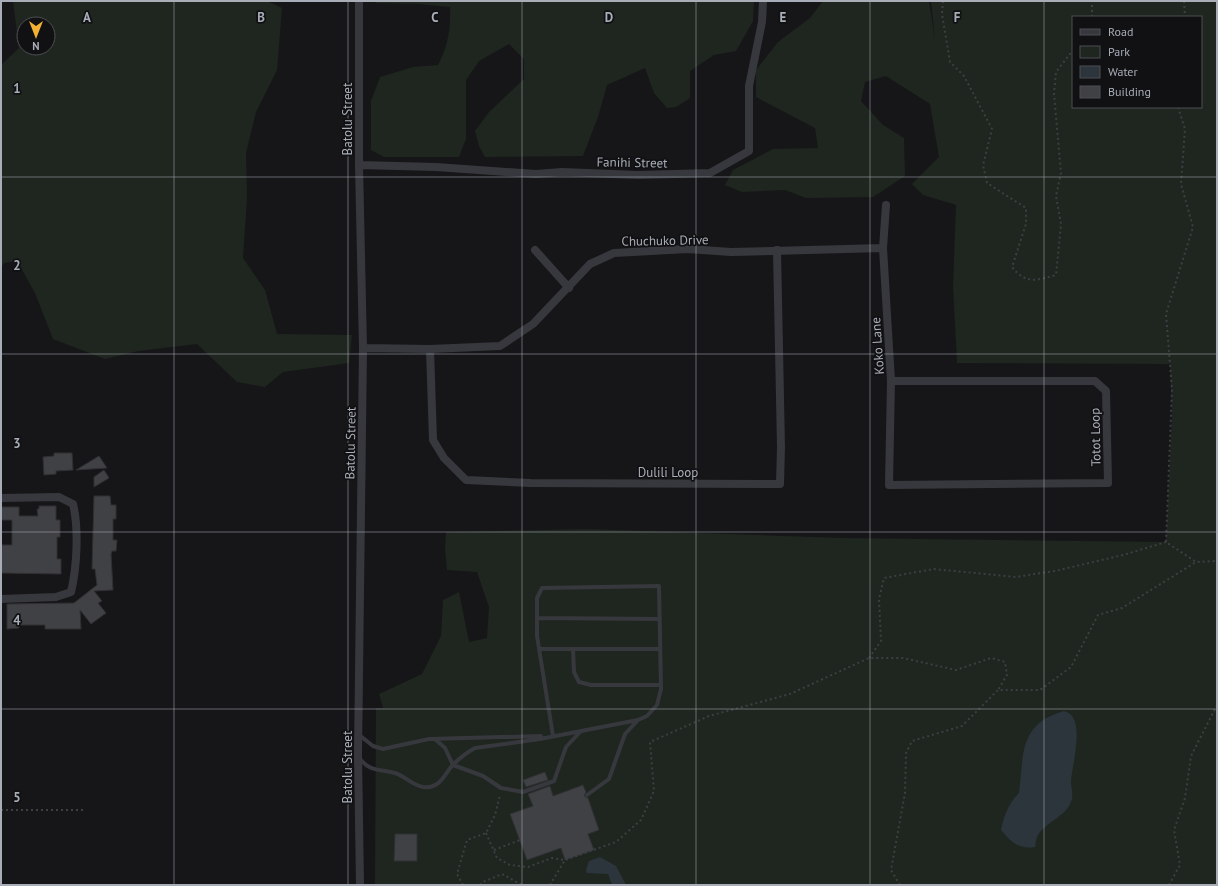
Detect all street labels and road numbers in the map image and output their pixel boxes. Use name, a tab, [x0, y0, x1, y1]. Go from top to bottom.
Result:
street label: Batolu Street	[339, 82, 356, 155]
street label: Fanihi Street	[596, 153, 668, 172]
street label: Chuchuko Drive	[621, 231, 709, 250]
street label: Koko Lane	[867, 317, 888, 375]
street label: Batolu Street	[341, 406, 360, 480]
street label: Totot Loop	[1086, 408, 1105, 466]
street label: Dulili Loop	[638, 464, 698, 481]
street label: Batolu Street	[339, 730, 356, 803]

